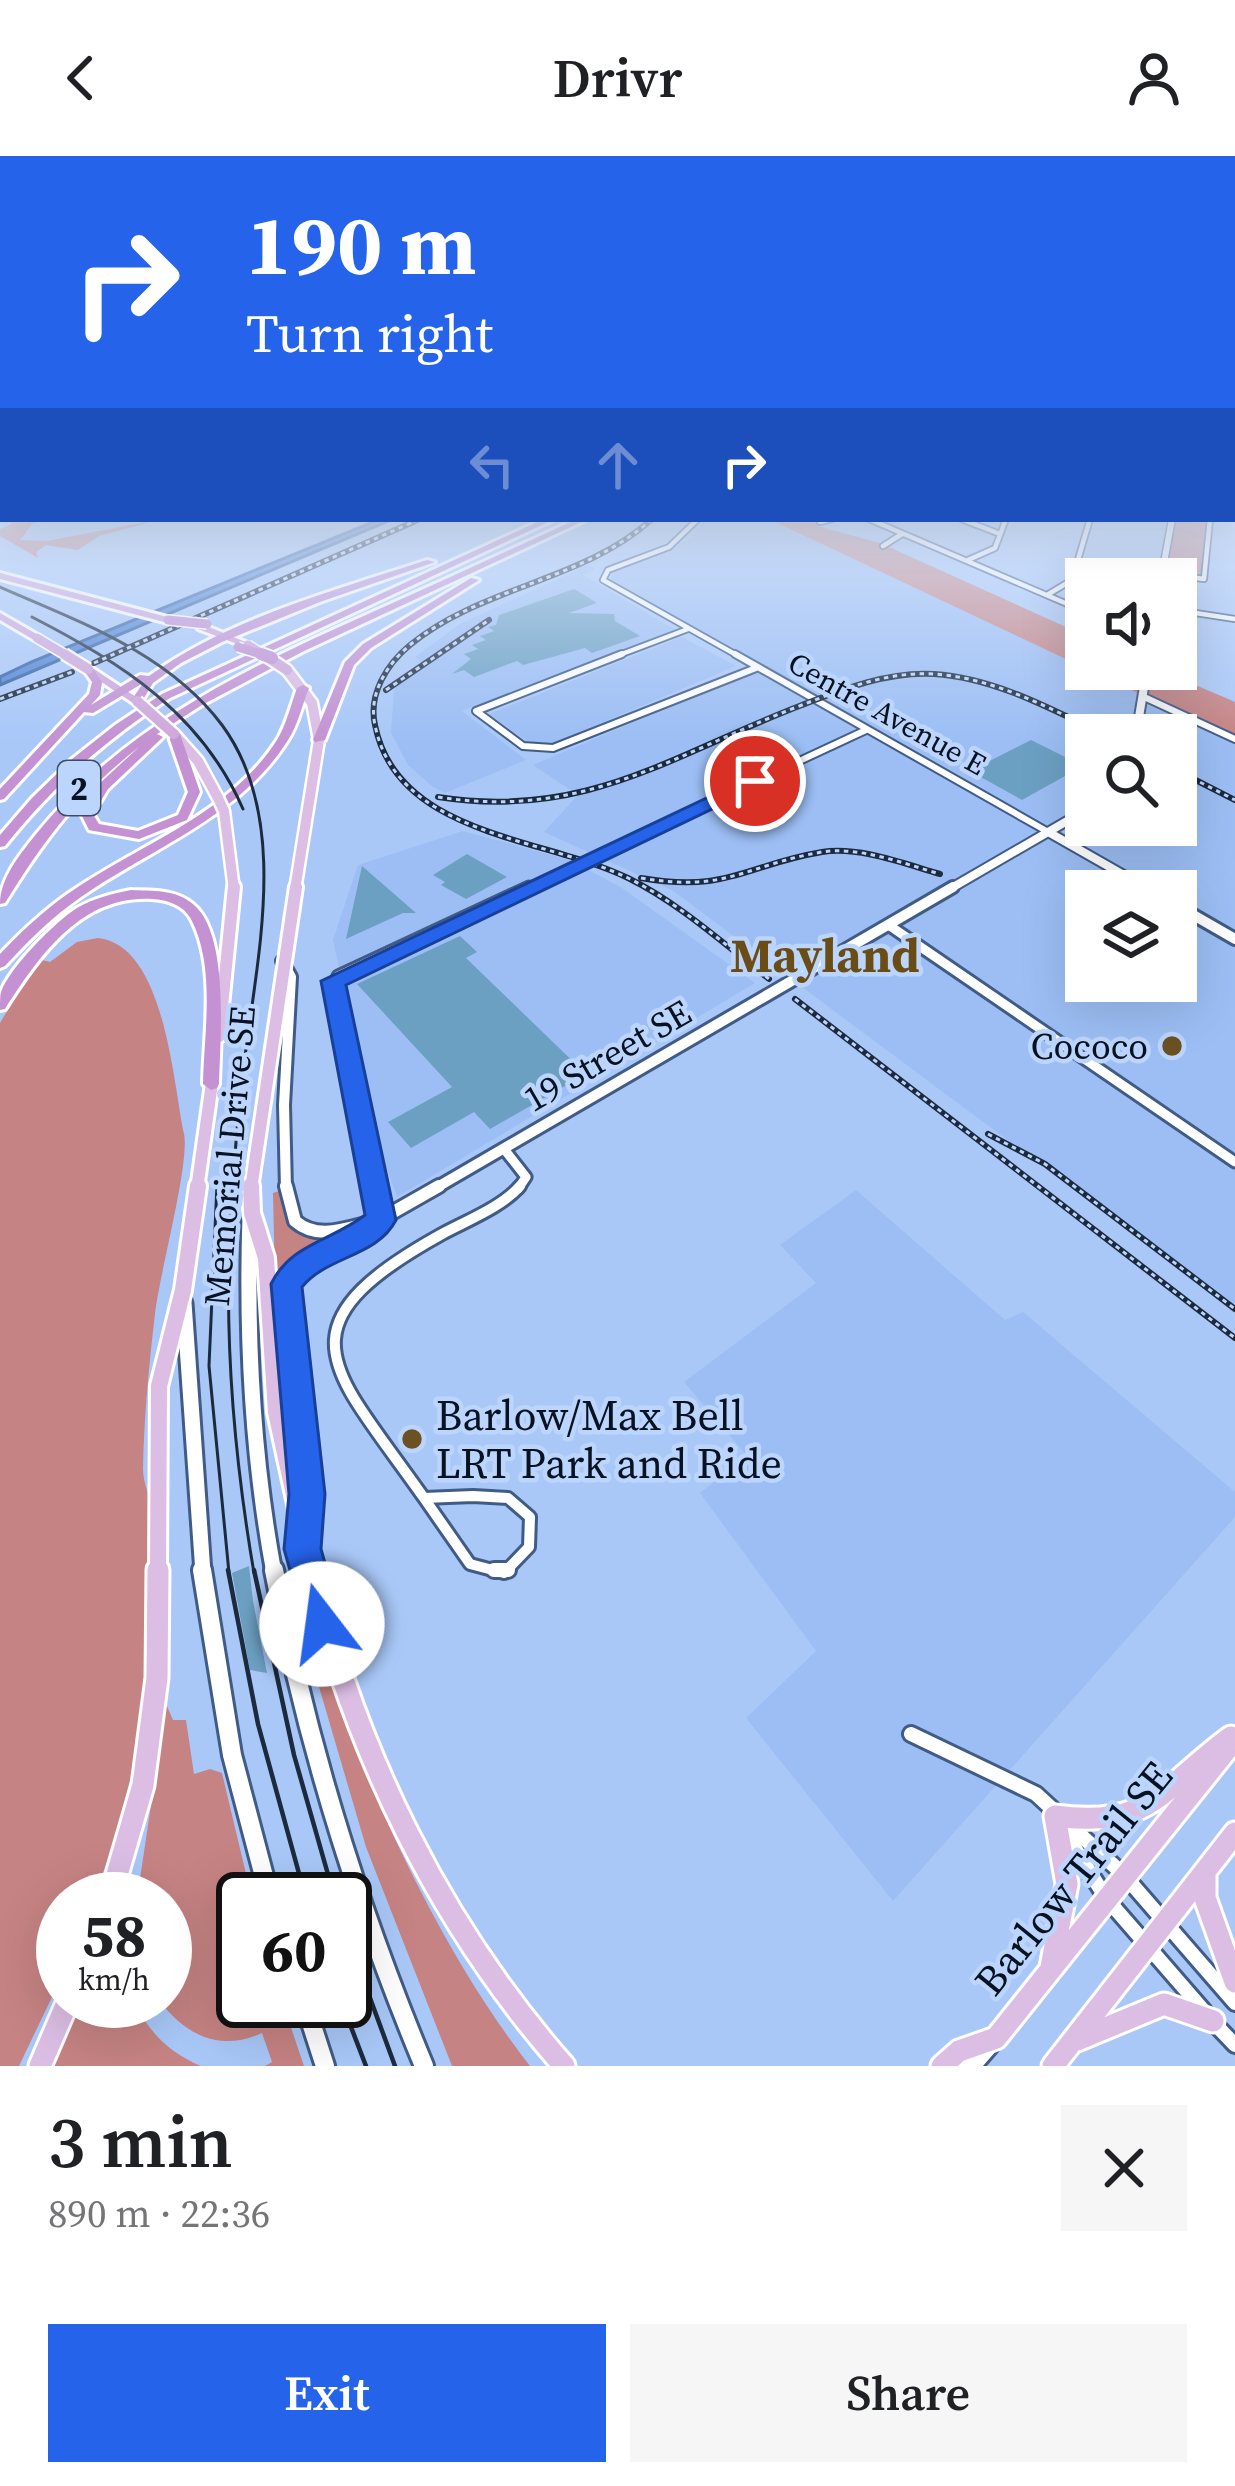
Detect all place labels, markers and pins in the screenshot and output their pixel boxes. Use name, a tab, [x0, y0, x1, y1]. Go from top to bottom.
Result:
pin	[704, 730, 806, 832]
place label: Cococo	[1031, 1022, 1148, 1071]
marker: Cococo	[1159, 1033, 1185, 1059]
place label: Barlow/Max Bell LRT Park and Ride	[436, 1386, 782, 1492]
marker: Barlow/Max Bell LRT Park and Ride	[399, 1426, 425, 1452]

